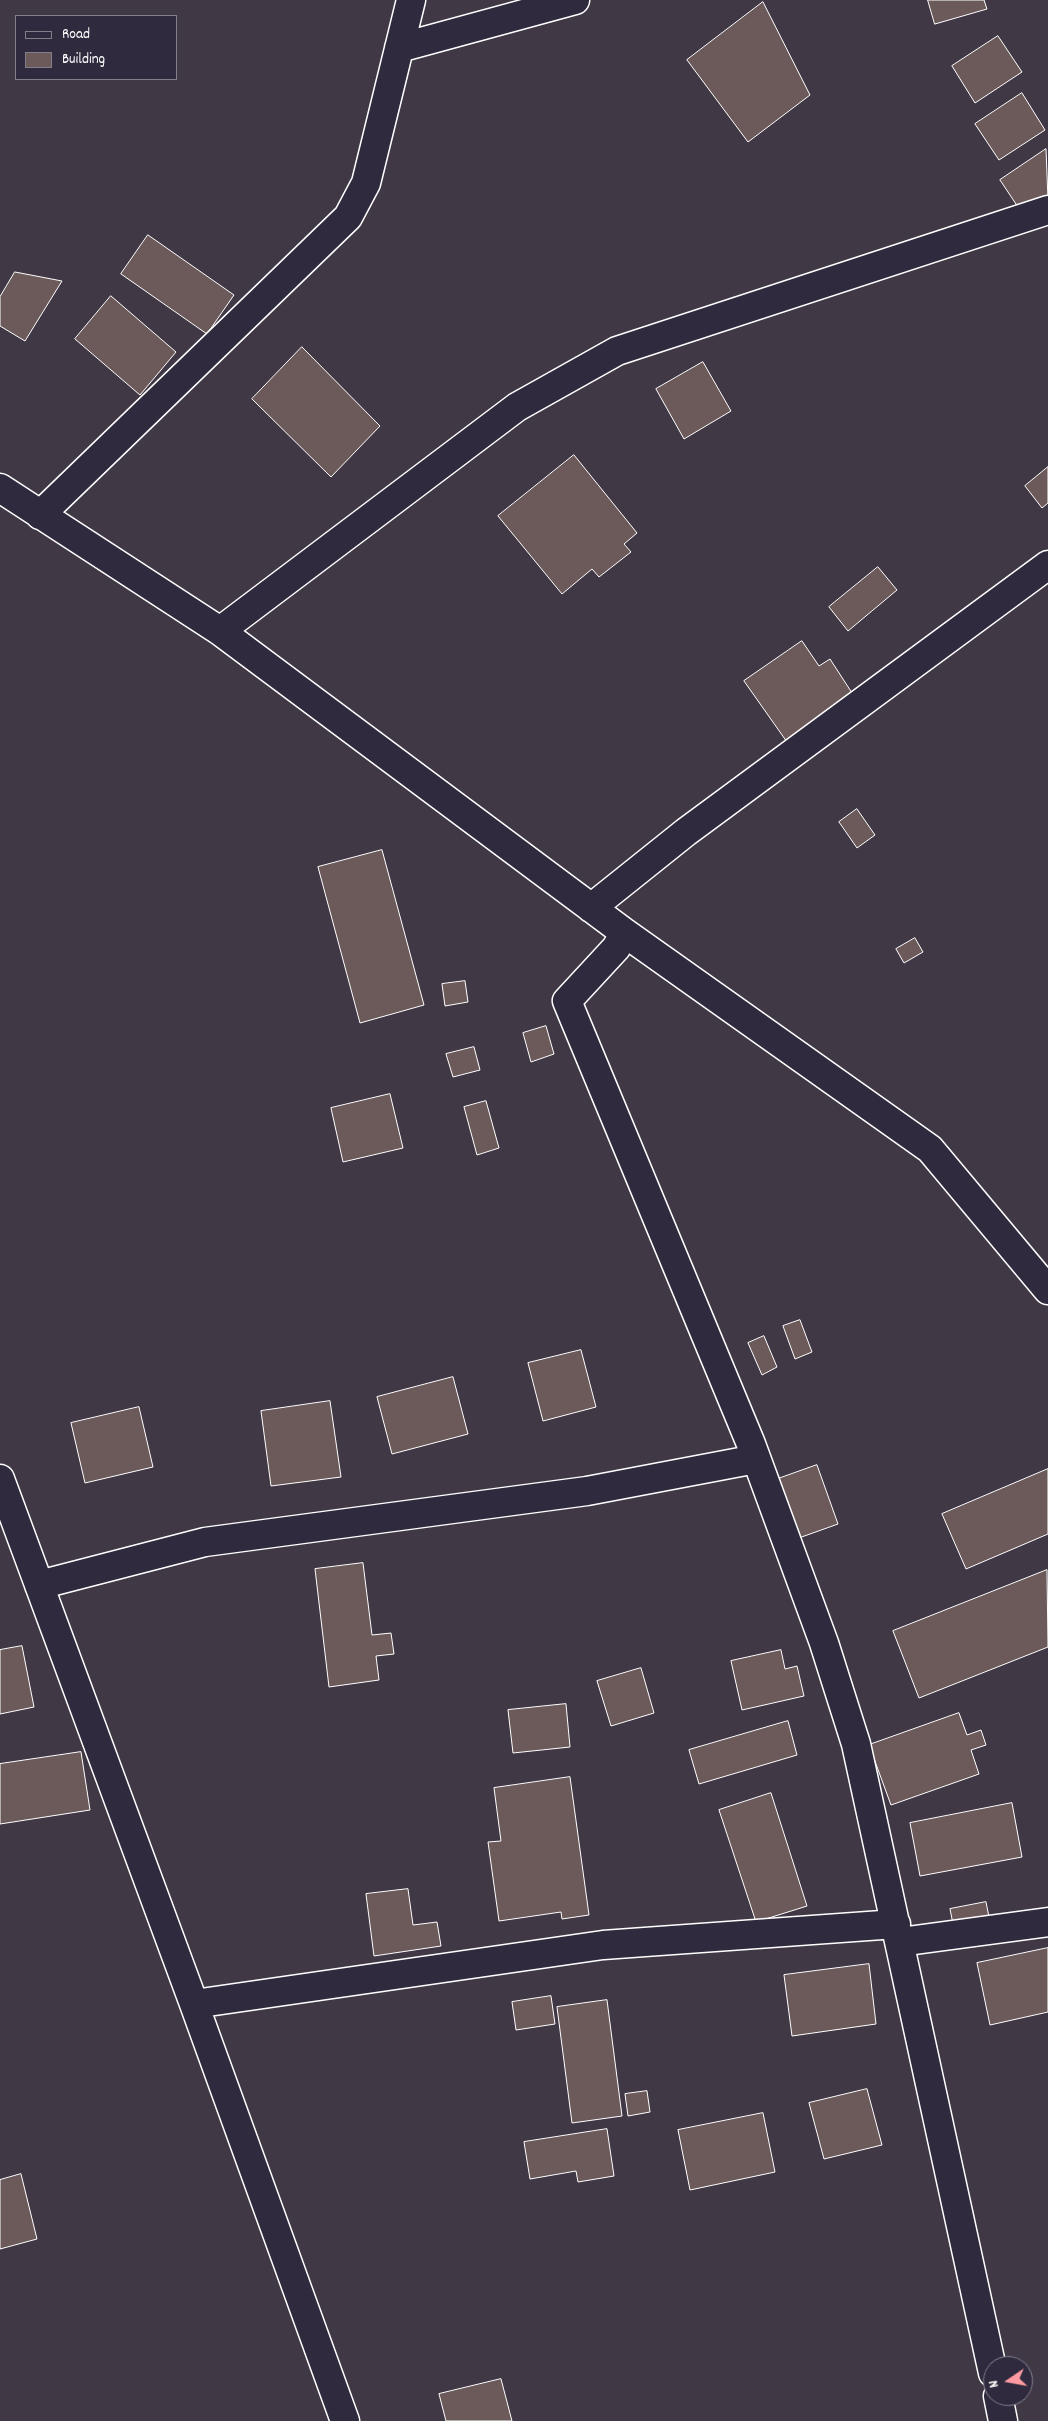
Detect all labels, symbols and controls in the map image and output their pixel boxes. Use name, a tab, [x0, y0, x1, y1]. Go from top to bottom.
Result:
legend	[15, 15, 178, 80]
text: Road	[62, 24, 90, 46]
text: Building	[62, 49, 105, 71]
north arrow	[983, 2356, 1033, 2406]
text: N	[984, 2378, 1005, 2389]

